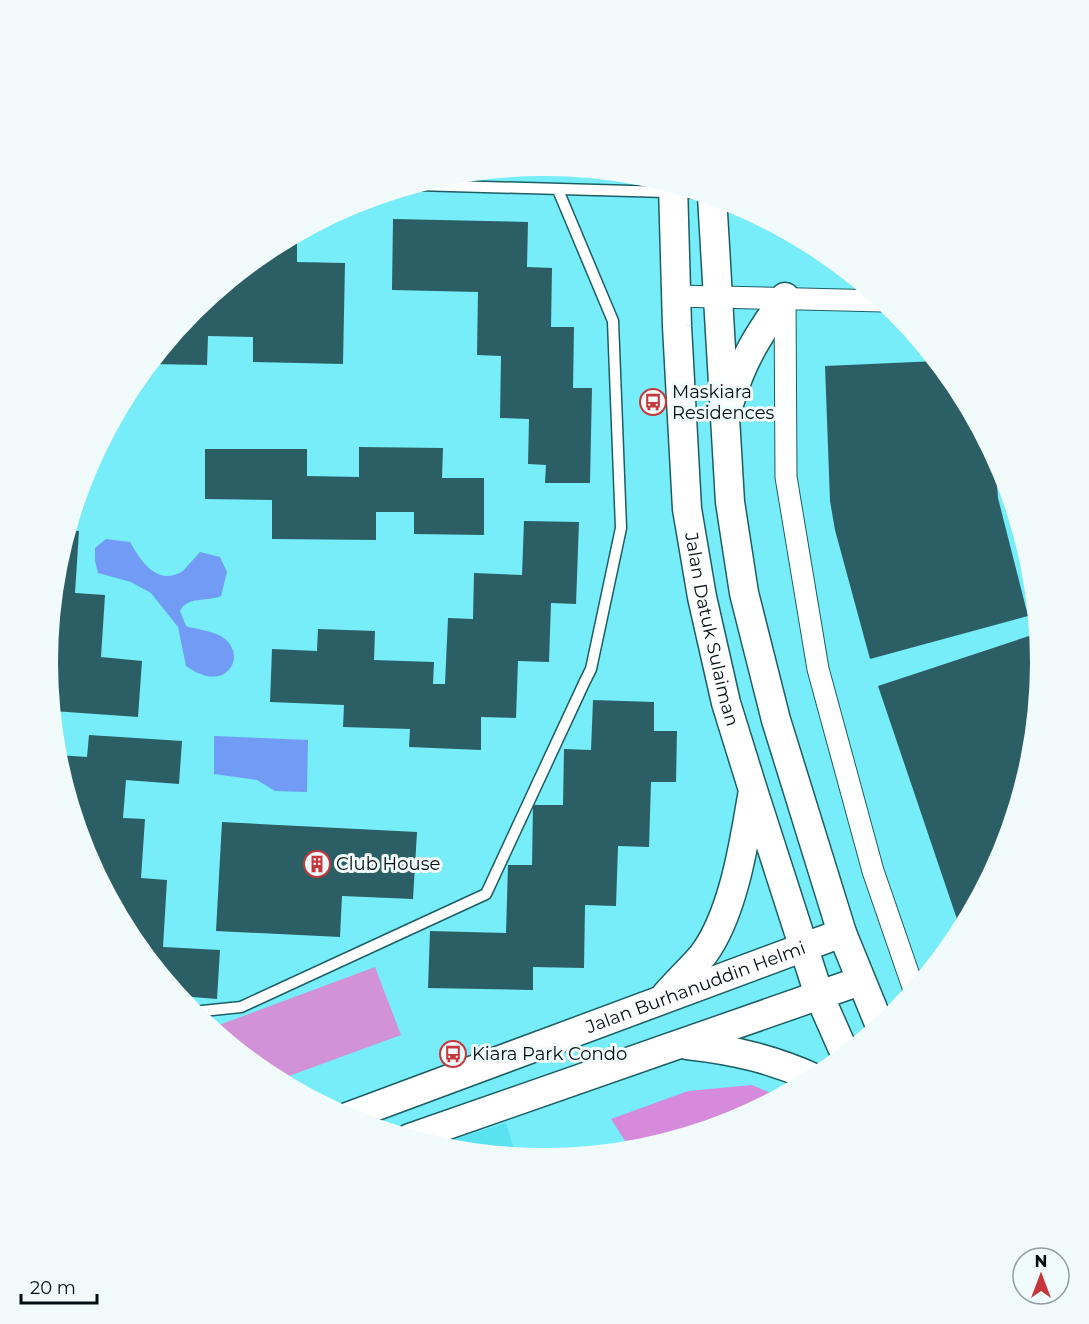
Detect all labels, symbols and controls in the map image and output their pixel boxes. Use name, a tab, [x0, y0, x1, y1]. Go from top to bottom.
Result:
place label: Maskiara Residences	[672, 381, 775, 424]
bus stop icon: Maskiara Residences	[638, 387, 668, 417]
street label: Jalan Datuk Sulaiman	[680, 530, 744, 729]
building icon: Club House	[302, 849, 332, 879]
place label: Club House	[336, 853, 440, 875]
street label: Jalan Burhanuddin Helmi	[582, 937, 808, 1039]
bus stop icon: Kiara Park Condo	[438, 1039, 468, 1069]
place label: Kiara Park Condo	[472, 1043, 627, 1065]
north arrow	[1011, 1246, 1071, 1306]
text: N	[1035, 1252, 1047, 1271]
scale bar	[21, 1267, 98, 1305]
text: 20 m	[30, 1277, 76, 1299]

